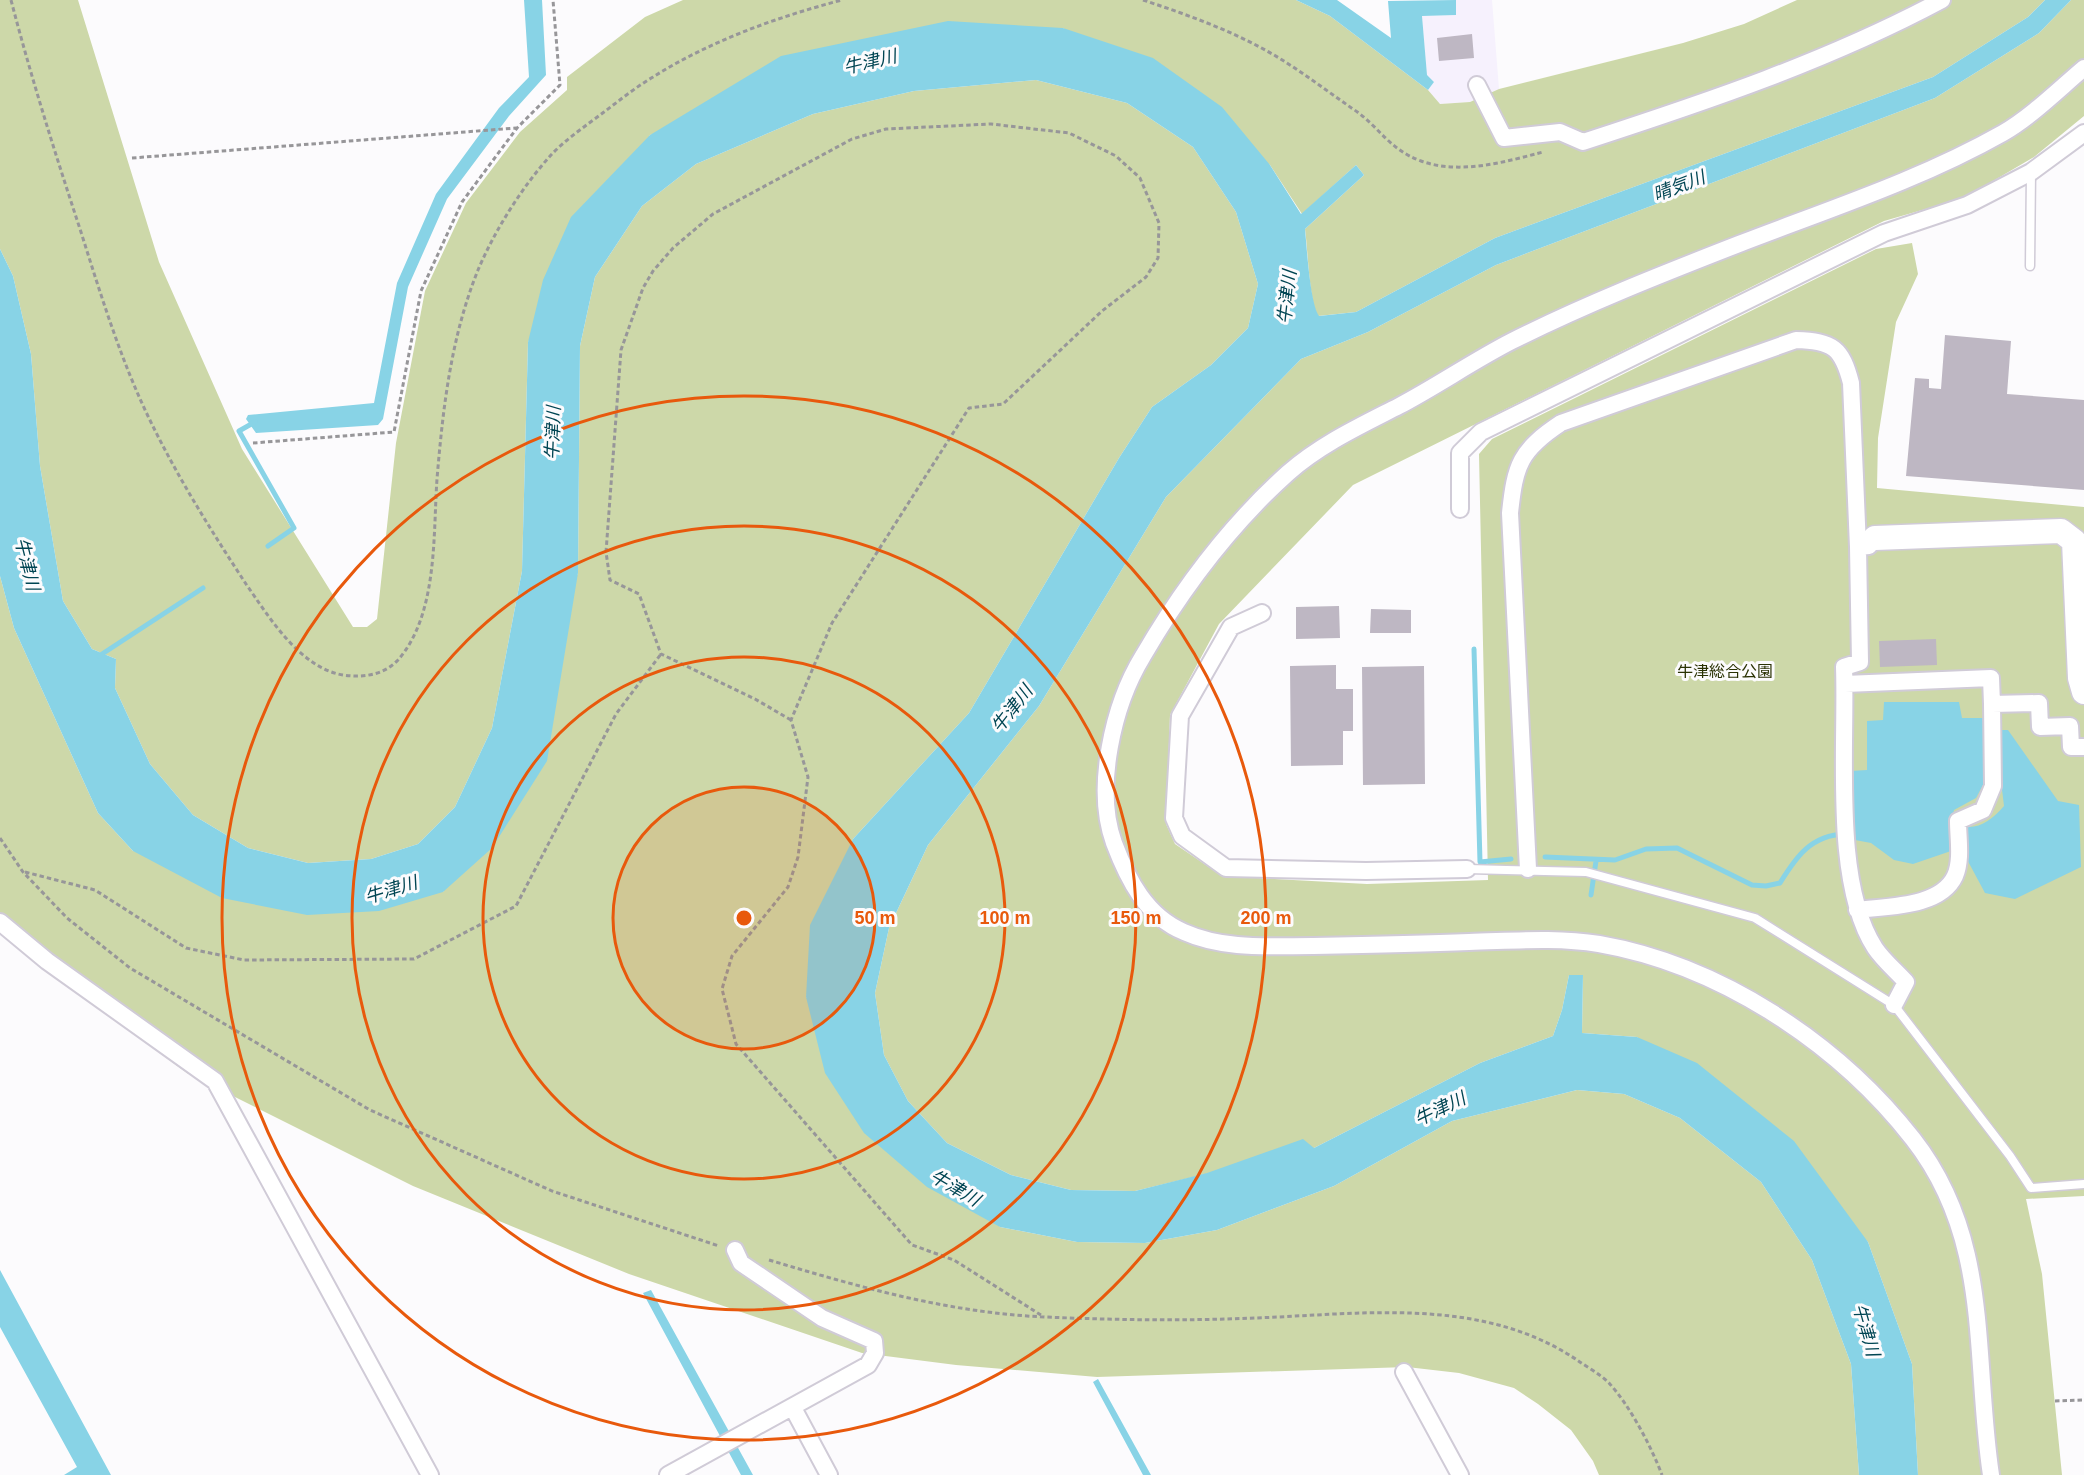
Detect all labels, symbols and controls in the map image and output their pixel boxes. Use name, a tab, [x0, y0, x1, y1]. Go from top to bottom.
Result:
water label: 牛津川	[841, 46, 901, 78]
water label: 晴気川	[1650, 166, 1710, 205]
water label: 牛津川	[1274, 267, 1300, 325]
water label: 牛津川	[542, 404, 564, 460]
water label: 牛津川	[11, 535, 44, 595]
park label: 牛津総合公園	[1677, 663, 1773, 680]
water label: 牛津川	[987, 680, 1038, 736]
water label: 牛津川	[362, 872, 422, 907]
centre of rings	[734, 908, 754, 928]
text: 50 m	[854, 908, 896, 928]
text: 100 m	[979, 908, 1031, 928]
text: 150 m	[1110, 908, 1162, 928]
text: 200 m	[1240, 908, 1292, 928]
water label: 牛津川	[1411, 1087, 1470, 1130]
water label: 牛津川	[927, 1166, 985, 1211]
water label: 牛津川	[1849, 1301, 1884, 1361]

